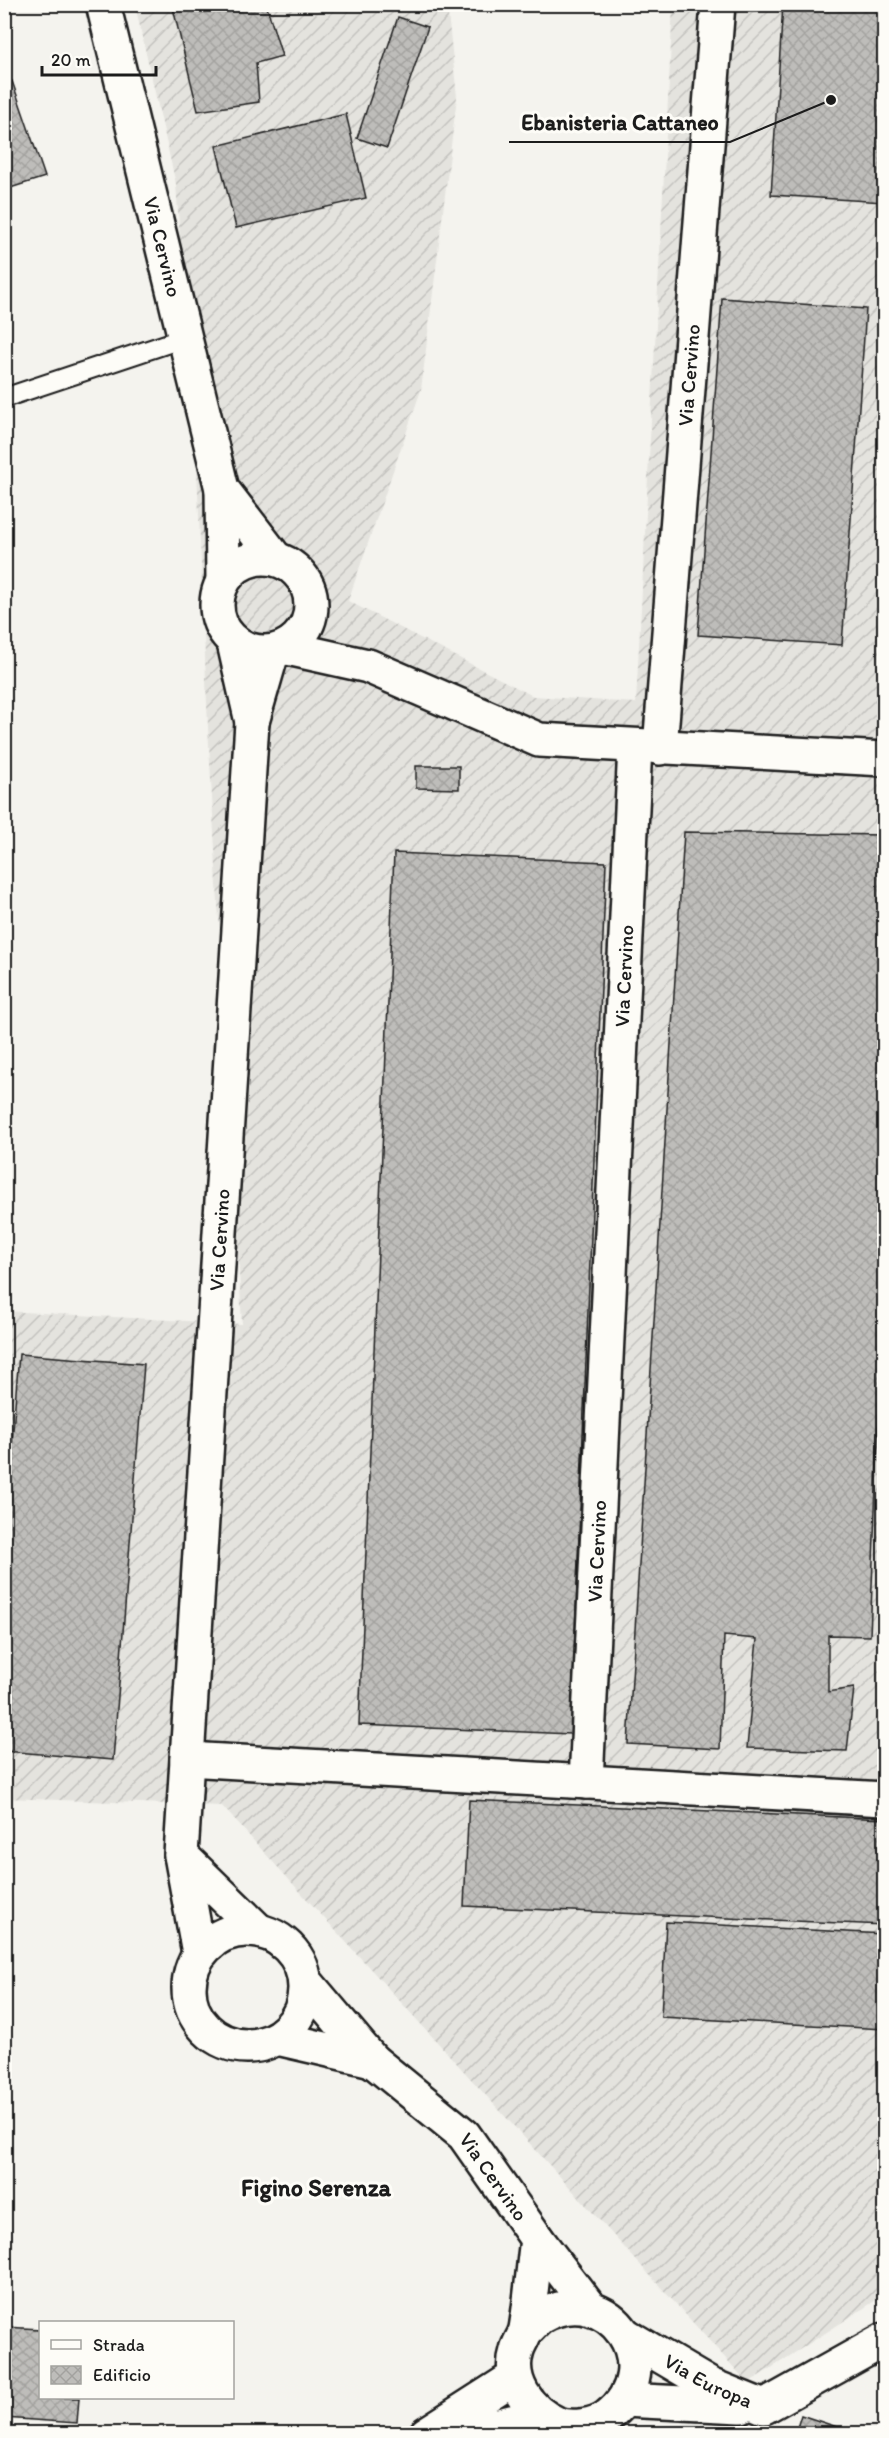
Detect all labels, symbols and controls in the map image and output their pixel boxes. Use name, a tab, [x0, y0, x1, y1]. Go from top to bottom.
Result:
scale bar	[42, 39, 156, 77]
text: 20 m	[51, 49, 91, 71]
callout: Ebanisteria Cattaneo	[509, 102, 730, 142]
text: Ebanisteria Cattaneo	[521, 109, 719, 136]
street label: Via Cervino	[139, 194, 187, 299]
street label: Via Cervino	[672, 323, 705, 427]
street label: Via Cervino	[609, 924, 639, 1028]
street label: Via Cervino	[203, 1188, 235, 1292]
street label: Via Cervino	[582, 1499, 611, 1603]
street label: Via Cervino	[454, 2127, 533, 2226]
district label: Figino Serenza	[241, 2173, 392, 2203]
legend	[39, 2321, 234, 2399]
text: Strada	[93, 2334, 145, 2356]
street label: Via Europa	[660, 2348, 756, 2413]
text: Edificio	[93, 2364, 151, 2386]

